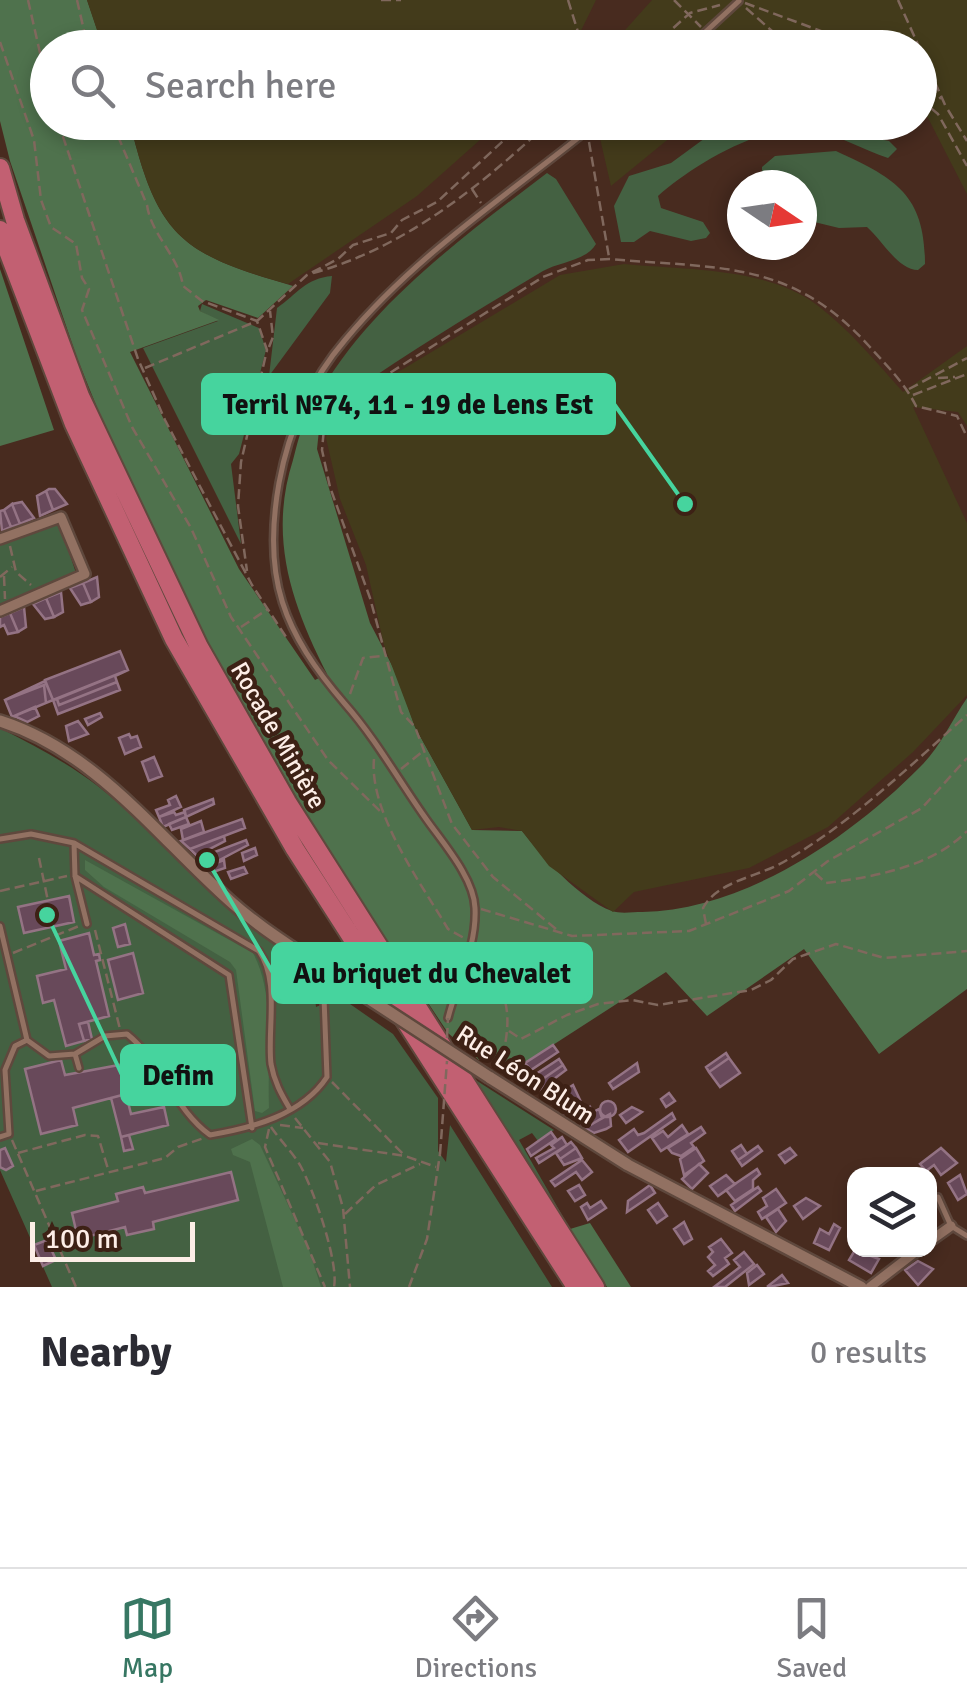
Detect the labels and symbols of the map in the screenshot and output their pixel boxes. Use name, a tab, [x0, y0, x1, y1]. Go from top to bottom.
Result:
north arrow	[727, 170, 817, 260]
callout: Terril №74, 11 - 19 de Lens Est	[203, 375, 614, 433]
text: Terril №74, 11 - 19 de Lens Est	[223, 388, 594, 422]
street label: Rocade Minière	[224, 656, 333, 814]
callout: Au briquet du Chevalet	[273, 944, 591, 1002]
text: Au briquet du Chevalet	[293, 957, 572, 991]
street label: Rue Léon Blum	[451, 1018, 601, 1131]
callout: Defim	[122, 1046, 234, 1104]
text: Defim	[142, 1059, 214, 1093]
scale bar	[30, 1217, 195, 1262]

